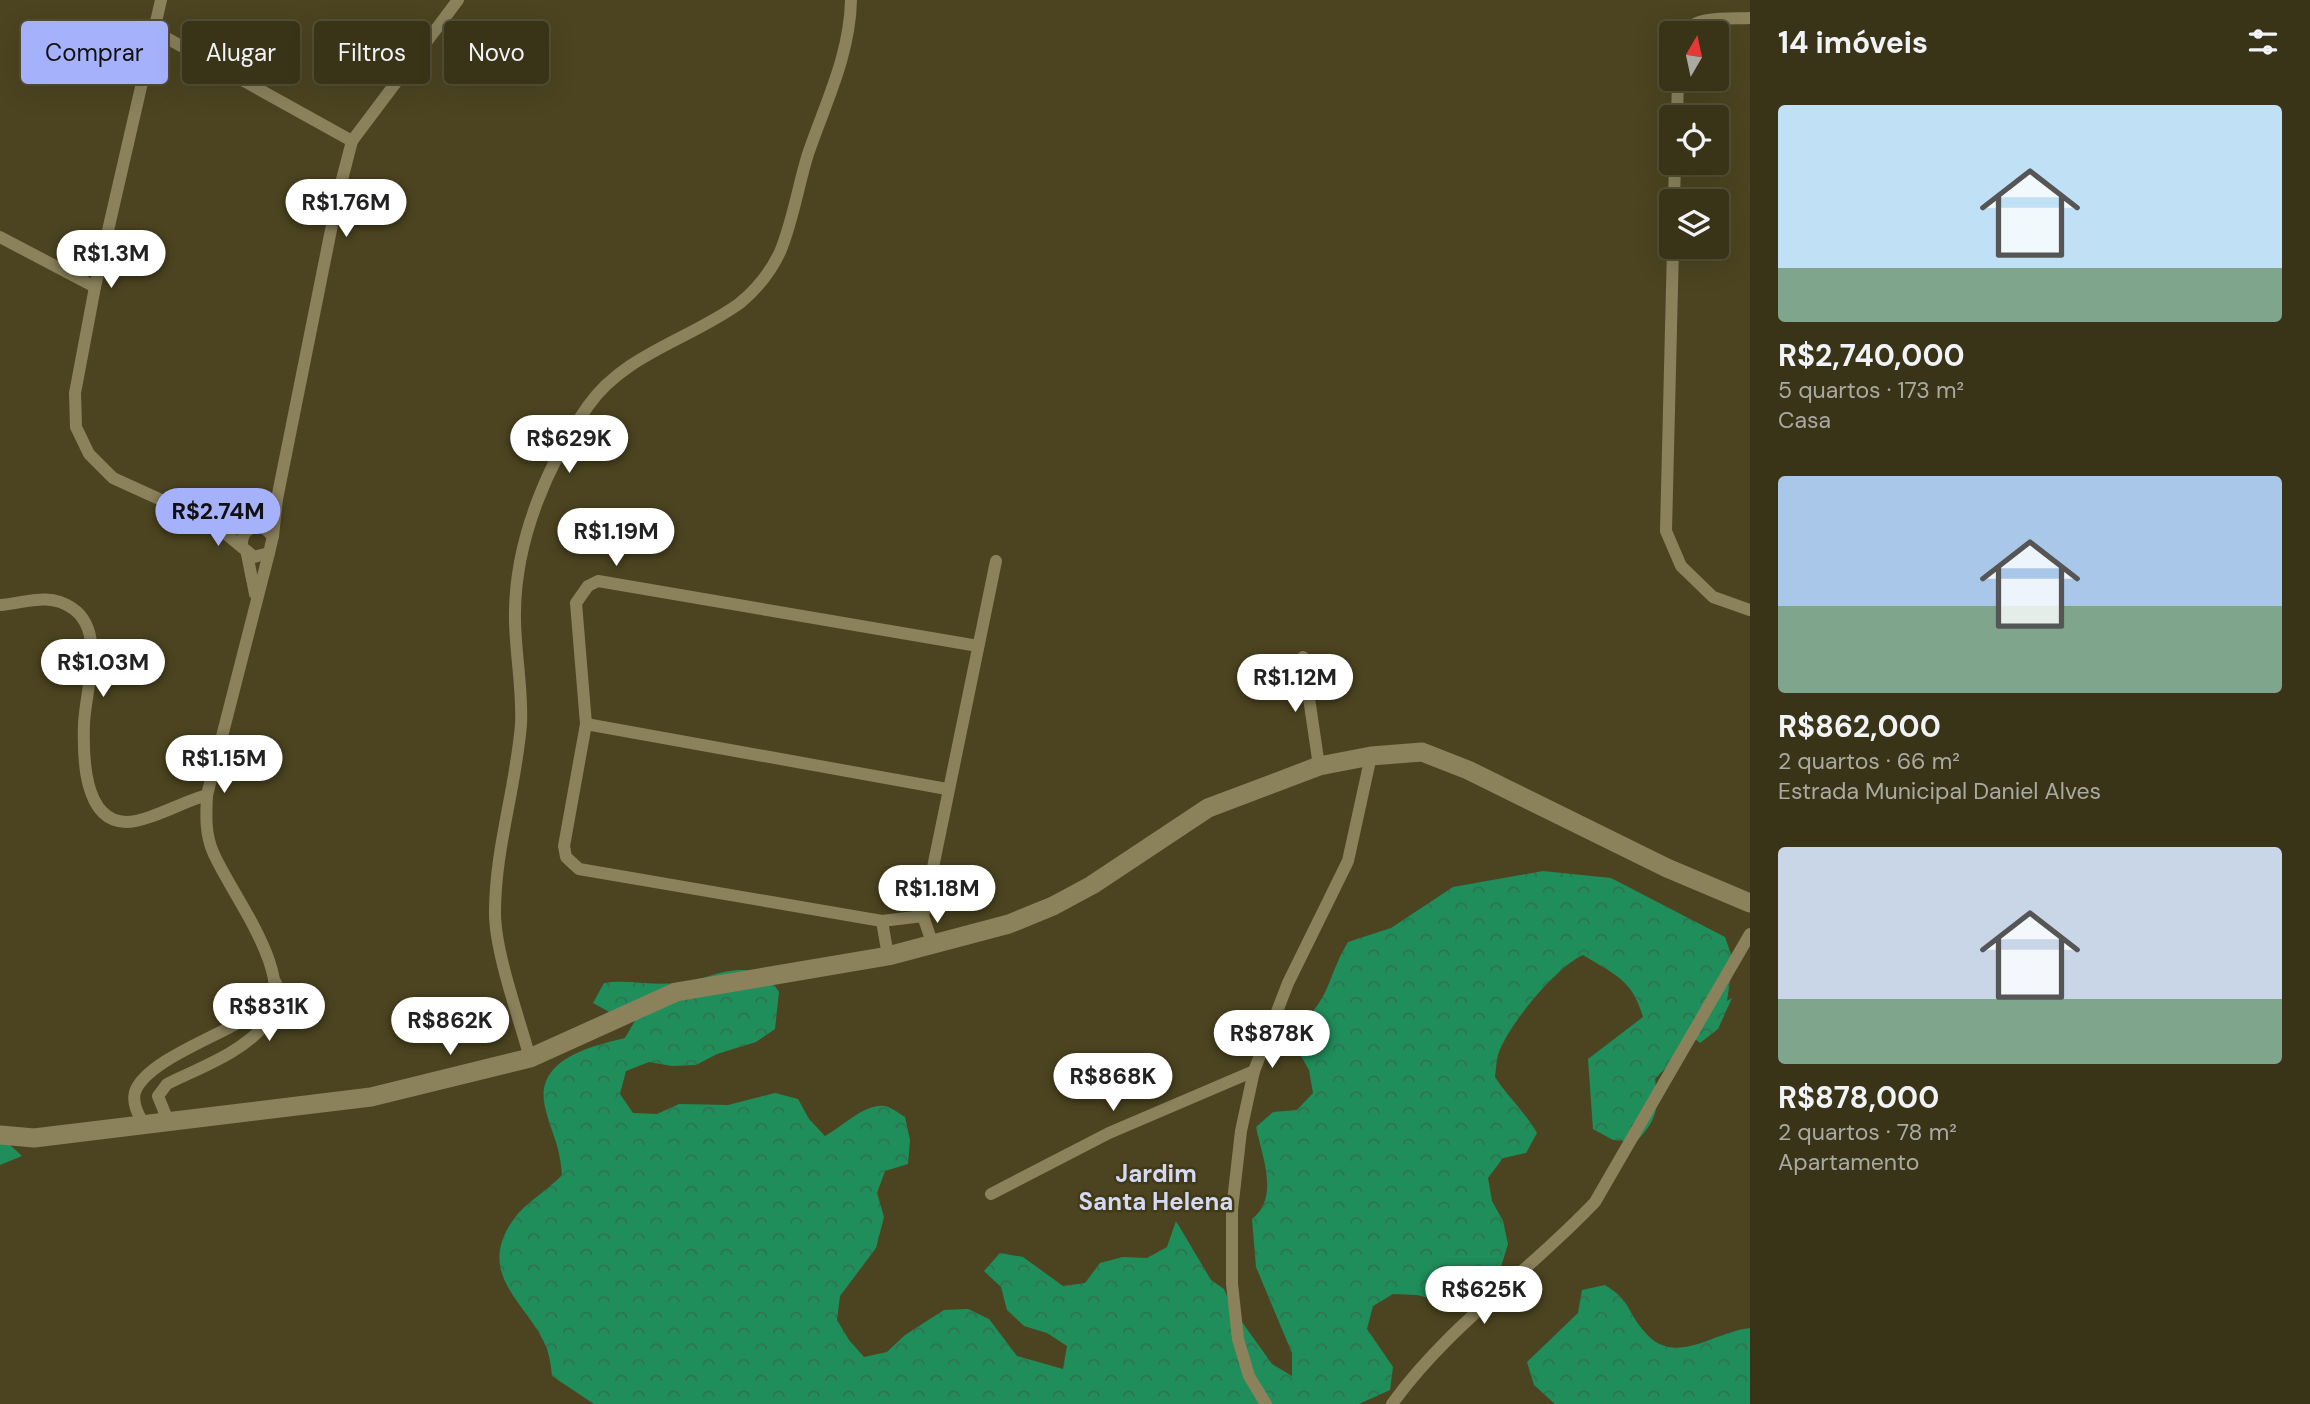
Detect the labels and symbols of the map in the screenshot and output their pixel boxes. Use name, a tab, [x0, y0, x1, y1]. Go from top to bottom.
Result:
north arrow	[1659, 21, 1729, 91]
pin: R$1.76M	[281, 180, 411, 239]
pin: R$1.3M	[54, 230, 168, 290]
pin: R$629K	[512, 416, 626, 475]
pin: R$2.74M	[153, 489, 283, 548]
pin: R$1.19M	[551, 508, 681, 568]
pin: R$1.03M	[38, 640, 168, 699]
pin: R$1.12M	[1230, 654, 1360, 714]
pin: R$1.15M	[159, 736, 289, 795]
pin: R$1.18M	[872, 866, 1002, 925]
pin: R$831K	[212, 984, 326, 1043]
pin: R$862K	[393, 998, 507, 1057]
pin: R$878K	[1215, 1010, 1329, 1070]
pin: R$868K	[1056, 1054, 1170, 1113]
district label: Jardim Santa Helena	[1079, 1158, 1233, 1217]
pin: R$625K	[1427, 1266, 1541, 1326]

